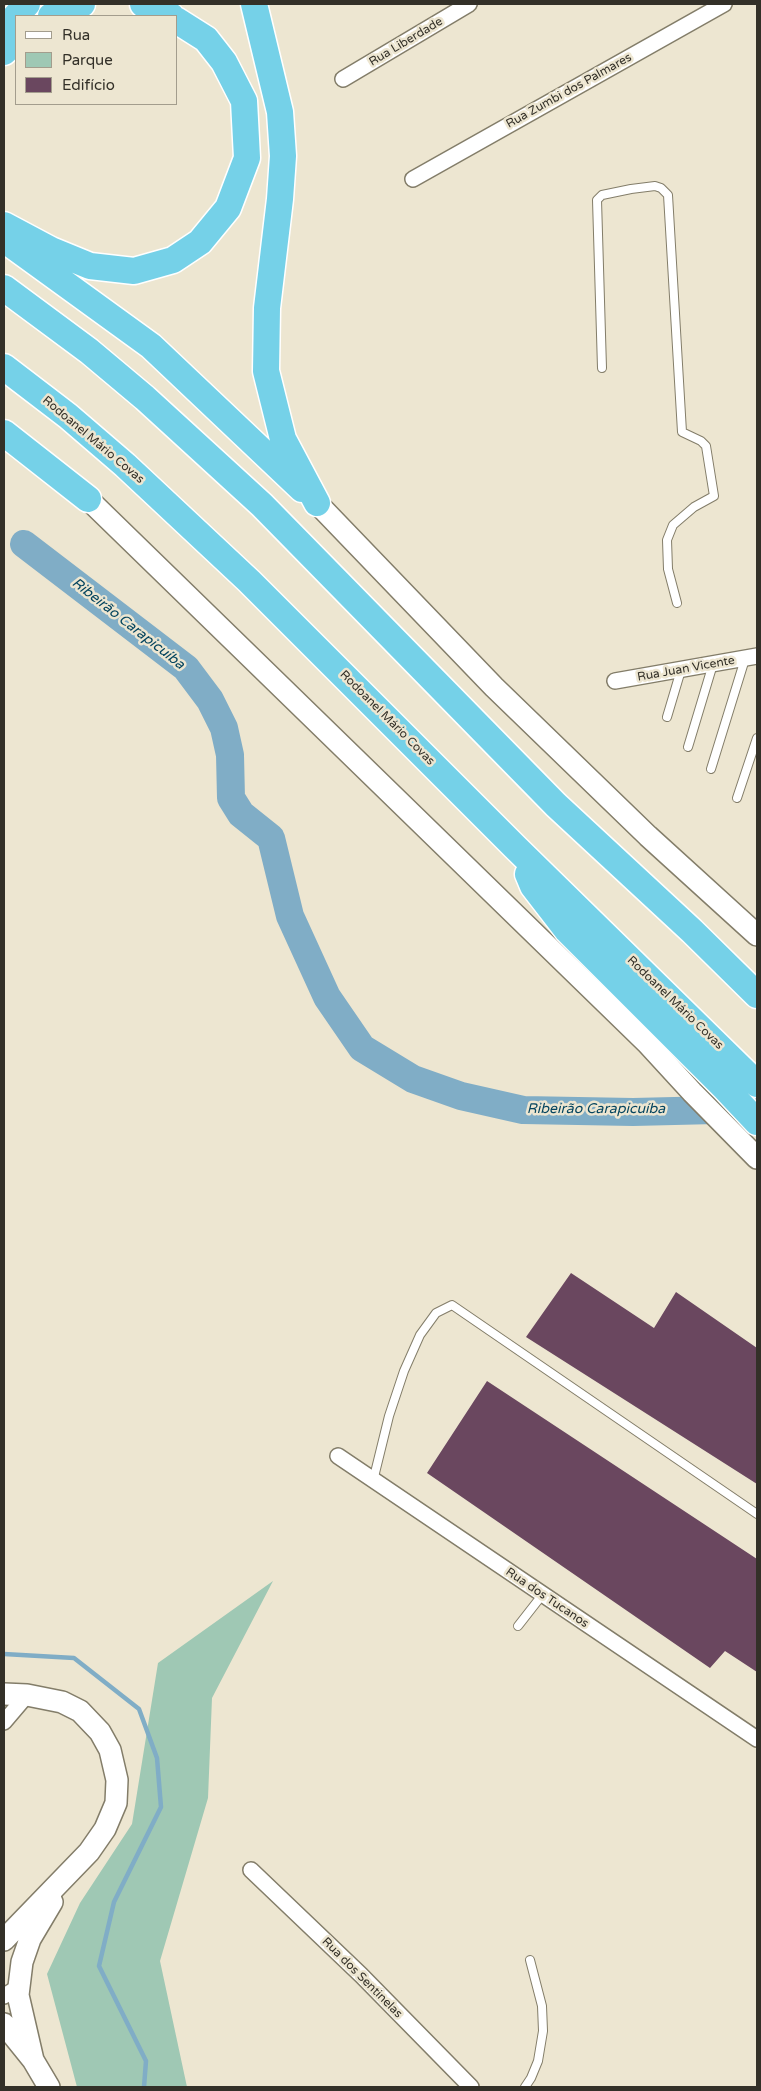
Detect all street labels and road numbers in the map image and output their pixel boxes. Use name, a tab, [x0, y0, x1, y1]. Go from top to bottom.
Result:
street label: Rua Liberdade	[367, 14, 445, 70]
street label: Rua Zumbi dos Palmares	[504, 50, 634, 132]
street label: Rodoanel Mário Covas	[39, 393, 147, 487]
street label: Rua Juan Vicente	[636, 653, 736, 685]
street label: Rodoanel Mário Covas	[337, 668, 437, 768]
street label: Rodoanel Mário Covas	[624, 953, 726, 1053]
street label: Rua dos Tucanos	[503, 1565, 591, 1631]
street label: Rua dos Sentinelas	[319, 1935, 405, 2021]

